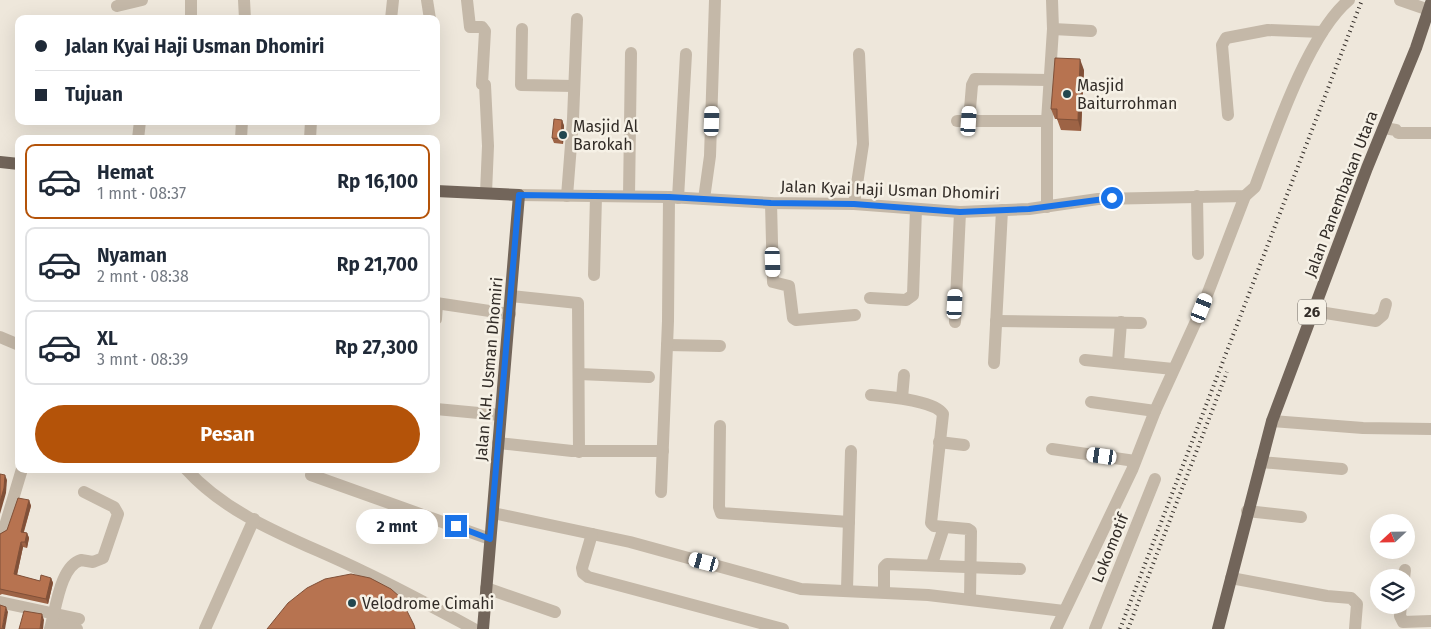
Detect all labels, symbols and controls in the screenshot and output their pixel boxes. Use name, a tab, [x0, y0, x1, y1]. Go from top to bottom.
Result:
text: Jalan Kyai Haji Usman Dhomiri	[65, 35, 324, 58]
place label: Masjid Baiturrohman	[1077, 76, 1177, 113]
text: Tujuan	[65, 83, 123, 106]
marker: Masjid Baiturrohman	[1061, 88, 1073, 100]
car	[703, 106, 720, 136]
car	[960, 106, 977, 136]
street label: Jalan Panembakan Utara	[1300, 108, 1382, 280]
place label: Masjid Al Barokah	[573, 117, 638, 154]
marker: Masjid Al Barokah	[557, 129, 569, 141]
icon: car	[37, 159, 82, 204]
text: Hemat	[97, 161, 154, 184]
text: Rp 16,100	[337, 170, 418, 193]
street label: Jalan Kyai Haji Usman Dhomiri	[780, 177, 1000, 203]
text: 1 mnt · 08:37	[97, 184, 186, 203]
route start	[1101, 187, 1123, 209]
icon: car	[37, 242, 82, 287]
text: Nyaman	[97, 244, 167, 267]
car	[764, 247, 781, 277]
text: Rp 21,700	[337, 253, 418, 276]
text: 2 mnt · 08:38	[97, 267, 189, 286]
street label: Jalan K.H. Usman Dhomiri	[471, 276, 507, 462]
car	[946, 289, 963, 319]
car	[1189, 291, 1214, 325]
road number: 26	[1298, 300, 1326, 324]
icon: car	[37, 325, 82, 370]
text: XL	[97, 327, 118, 350]
text: Rp 27,300	[335, 336, 418, 359]
text: 3 mnt · 08:39	[97, 350, 188, 369]
button: Pesan	[35, 405, 420, 463]
car	[1086, 446, 1117, 466]
callout: 2 mnt	[356, 508, 438, 544]
street label: Lokomotif	[1088, 509, 1133, 585]
north arrow	[1370, 514, 1415, 559]
map controls	[1370, 514, 1415, 614]
route end	[445, 515, 467, 537]
text: 2 mnt	[377, 517, 418, 536]
car	[687, 551, 720, 573]
button: layers	[1370, 569, 1415, 614]
place label: Velodrome Cimahi	[362, 594, 494, 613]
marker: Velodrome Cimahi	[346, 597, 358, 609]

